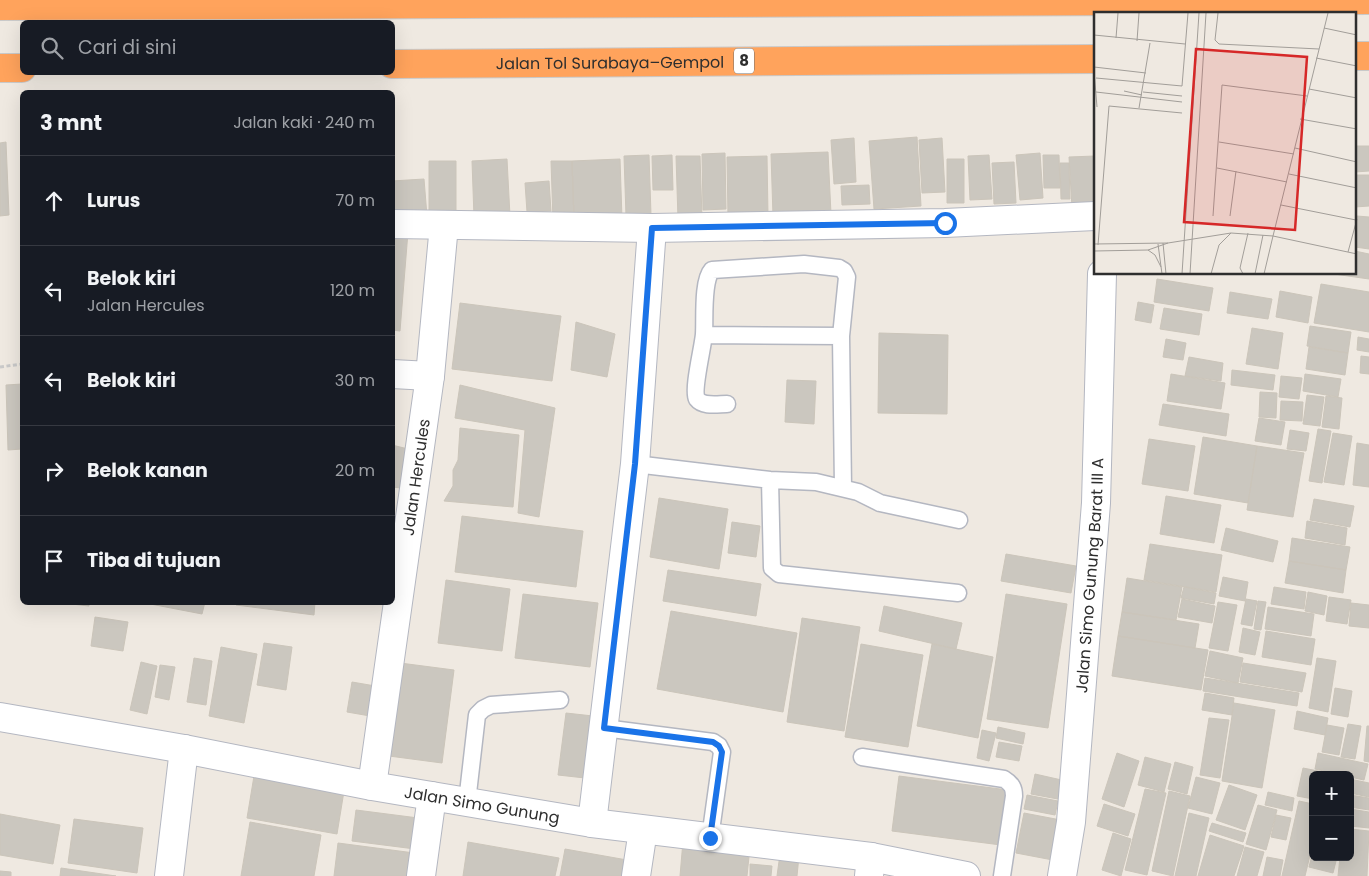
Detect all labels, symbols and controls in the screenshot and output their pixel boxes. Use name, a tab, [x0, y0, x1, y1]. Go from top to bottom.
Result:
inset map	[1094, 12, 1356, 275]
search box	[20, 20, 395, 75]
icon: search	[38, 34, 66, 62]
text: Cari di sini	[78, 34, 176, 61]
road number: 8	[734, 48, 754, 74]
street label: Jalan Tol Surabaya–Gempol	[496, 51, 724, 75]
text: 3 mnt	[40, 108, 102, 137]
text: Jalan kaki · 240 m	[233, 111, 375, 134]
icon: ahead	[40, 187, 68, 215]
text: Lurus	[87, 187, 140, 214]
text: 70 m	[335, 189, 375, 212]
route start	[934, 212, 957, 235]
text: Belok kiri	[87, 265, 176, 292]
icon: left	[40, 277, 68, 305]
text: 120 m	[330, 279, 375, 302]
text: Jalan Hercules	[87, 294, 205, 317]
icon: left	[40, 367, 68, 395]
text: Belok kiri	[87, 367, 176, 394]
text: 30 m	[335, 369, 375, 392]
street label: Jalan Hercules	[397, 417, 436, 537]
icon: right	[40, 457, 68, 485]
text: Belok kanan	[87, 457, 208, 484]
street label: Jalan Simo Gunung Barat III A	[1070, 457, 1109, 694]
text: 20 m	[335, 459, 375, 482]
icon: arrive	[40, 547, 68, 575]
text: Tiba di tujuan	[87, 547, 221, 574]
map controls	[1309, 771, 1354, 861]
button: +	[1309, 771, 1354, 816]
street label: Jalan Simo Gunung	[403, 781, 561, 829]
button: −	[1309, 816, 1354, 861]
route end	[699, 827, 722, 850]

